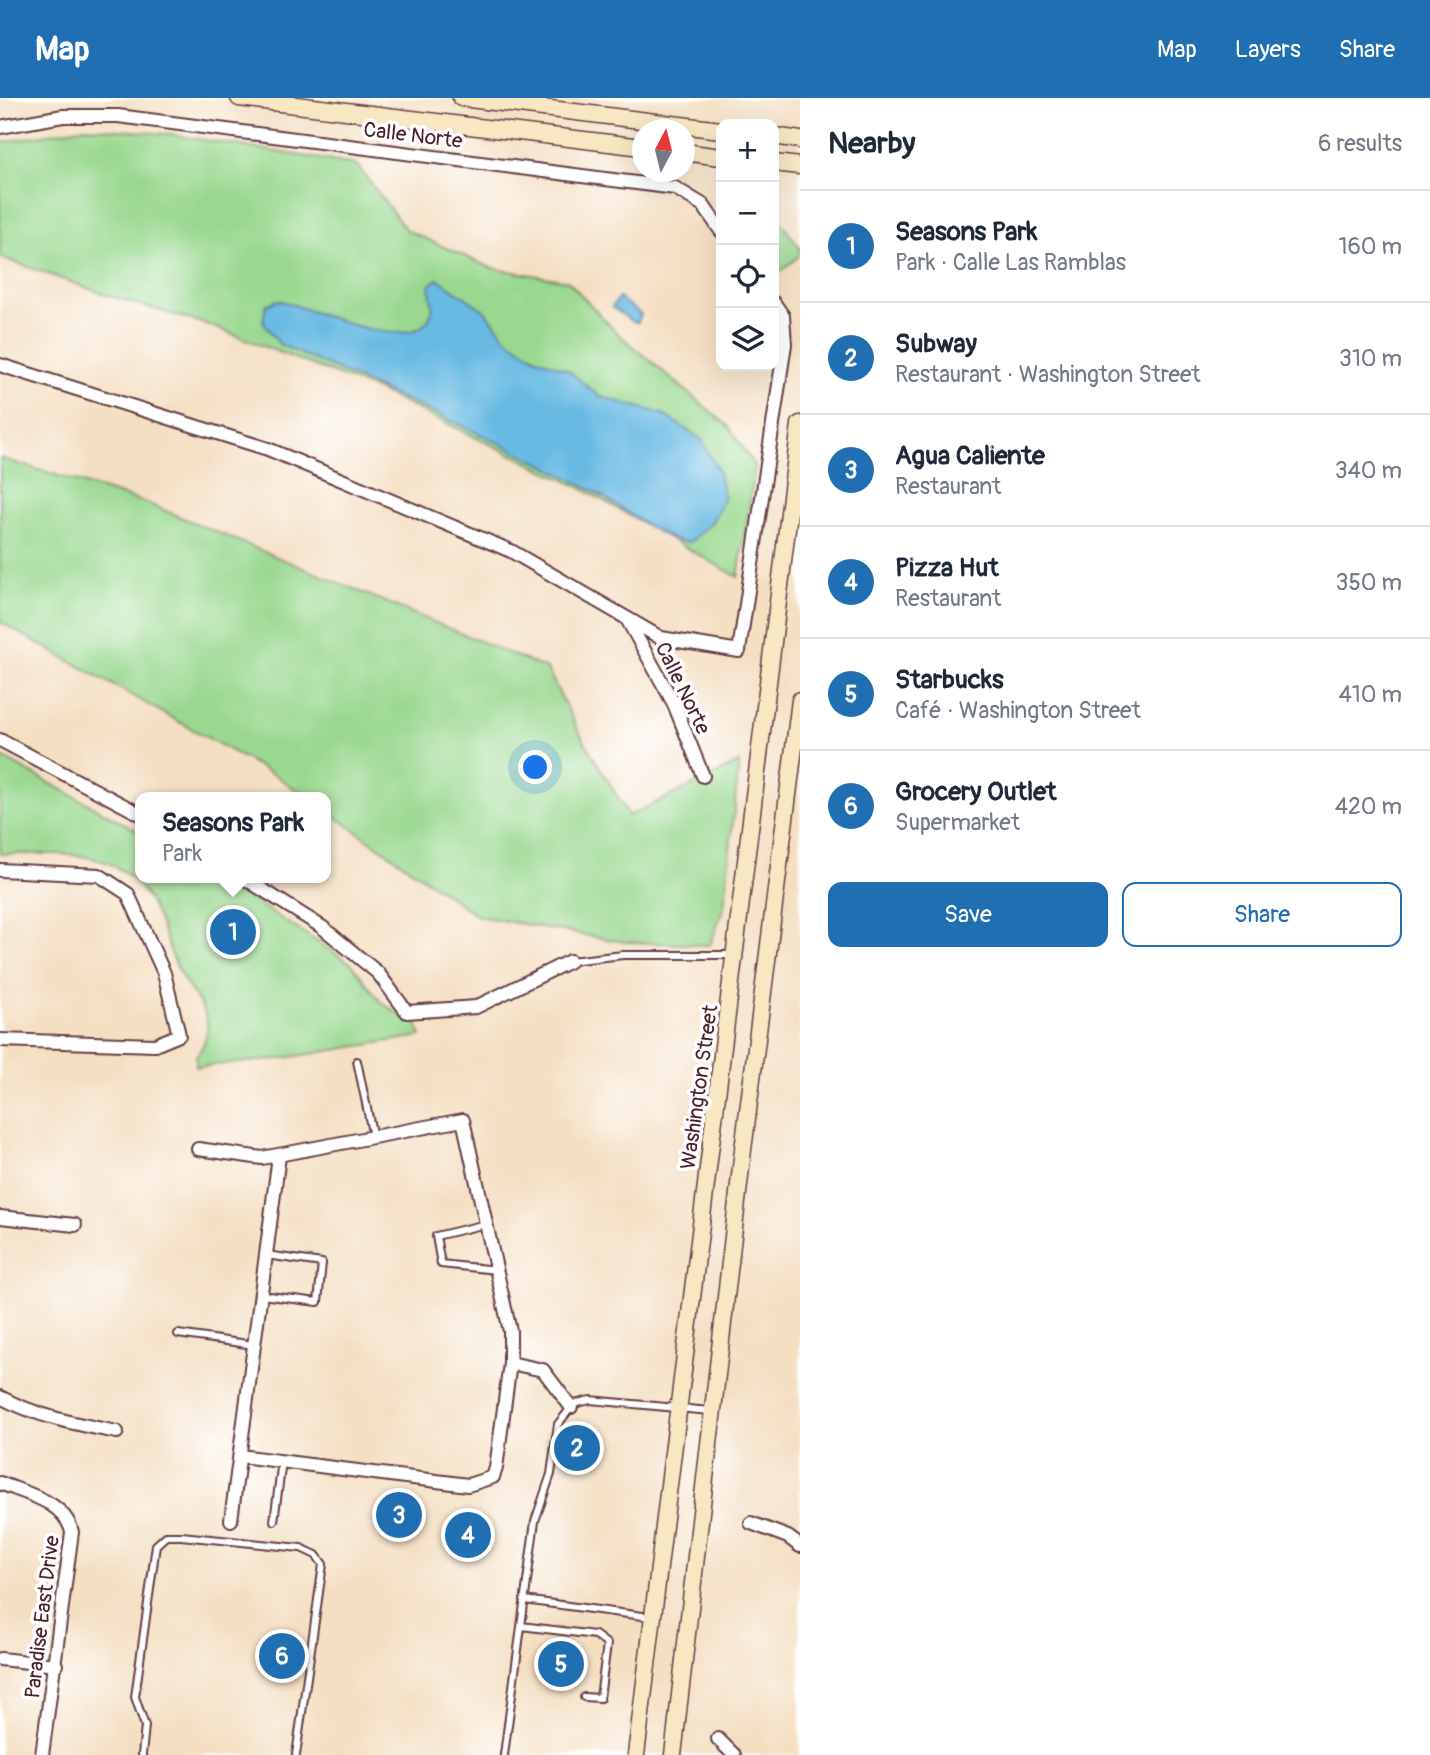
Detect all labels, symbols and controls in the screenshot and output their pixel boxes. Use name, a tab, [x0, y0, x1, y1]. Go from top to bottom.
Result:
text: Map	[35, 29, 90, 70]
text: Map	[1157, 35, 1197, 64]
text: Layers	[1235, 35, 1301, 64]
text: Share	[1339, 35, 1395, 64]
street label: Calle Norte	[362, 116, 465, 155]
north arrow	[632, 119, 695, 182]
map controls	[716, 119, 779, 371]
button: +	[716, 119, 779, 182]
text: Nearby	[828, 125, 915, 162]
text: 6 results	[1318, 129, 1402, 158]
button: −	[716, 182, 779, 245]
text: Seasons Park	[895, 216, 1037, 248]
text: 1	[847, 232, 856, 261]
text: 160 m	[1338, 232, 1402, 261]
button: locate	[716, 245, 779, 308]
text: Park · Calle Las Ramblas	[895, 248, 1126, 277]
button: layers	[716, 308, 779, 371]
text: Subway	[895, 328, 977, 360]
text: 2	[845, 344, 857, 373]
text: 310 m	[1339, 344, 1402, 373]
text: Restaurant · Washington Street	[895, 360, 1201, 389]
text: Agua Caliente	[895, 440, 1045, 472]
text: 3	[845, 456, 857, 485]
text: 340 m	[1335, 456, 1402, 485]
text: Restaurant	[895, 472, 1001, 501]
text: Pizza Hut	[895, 552, 999, 584]
text: 4	[844, 568, 858, 597]
text: 350 m	[1336, 568, 1402, 597]
text: Restaurant	[895, 584, 1001, 613]
street label: Calle Norte	[649, 638, 717, 739]
text: Starbucks	[895, 664, 1004, 696]
text: 5	[845, 680, 857, 709]
text: 410 m	[1339, 680, 1402, 709]
text: Café · Washington Street	[895, 696, 1141, 725]
your location	[518, 750, 552, 784]
text: Grocery Outlet	[895, 776, 1057, 808]
popup	[135, 792, 331, 883]
text: 6	[844, 792, 858, 821]
text: 420 m	[1335, 792, 1402, 821]
text: Seasons Park	[162, 807, 304, 839]
text: Supermarket	[895, 808, 1020, 837]
text: Park	[162, 839, 202, 868]
button: Save	[828, 882, 1108, 947]
button: Share	[1122, 882, 1402, 947]
pin: 1	[210, 906, 256, 958]
street label: Washington Street	[675, 1002, 724, 1171]
pin: 2	[554, 1422, 600, 1474]
pin: 3	[376, 1489, 422, 1541]
pin: 4	[445, 1509, 491, 1561]
street label: Paradise East Drive	[19, 1533, 66, 1700]
pin: 6	[259, 1630, 305, 1682]
pin: 5	[538, 1638, 584, 1690]

